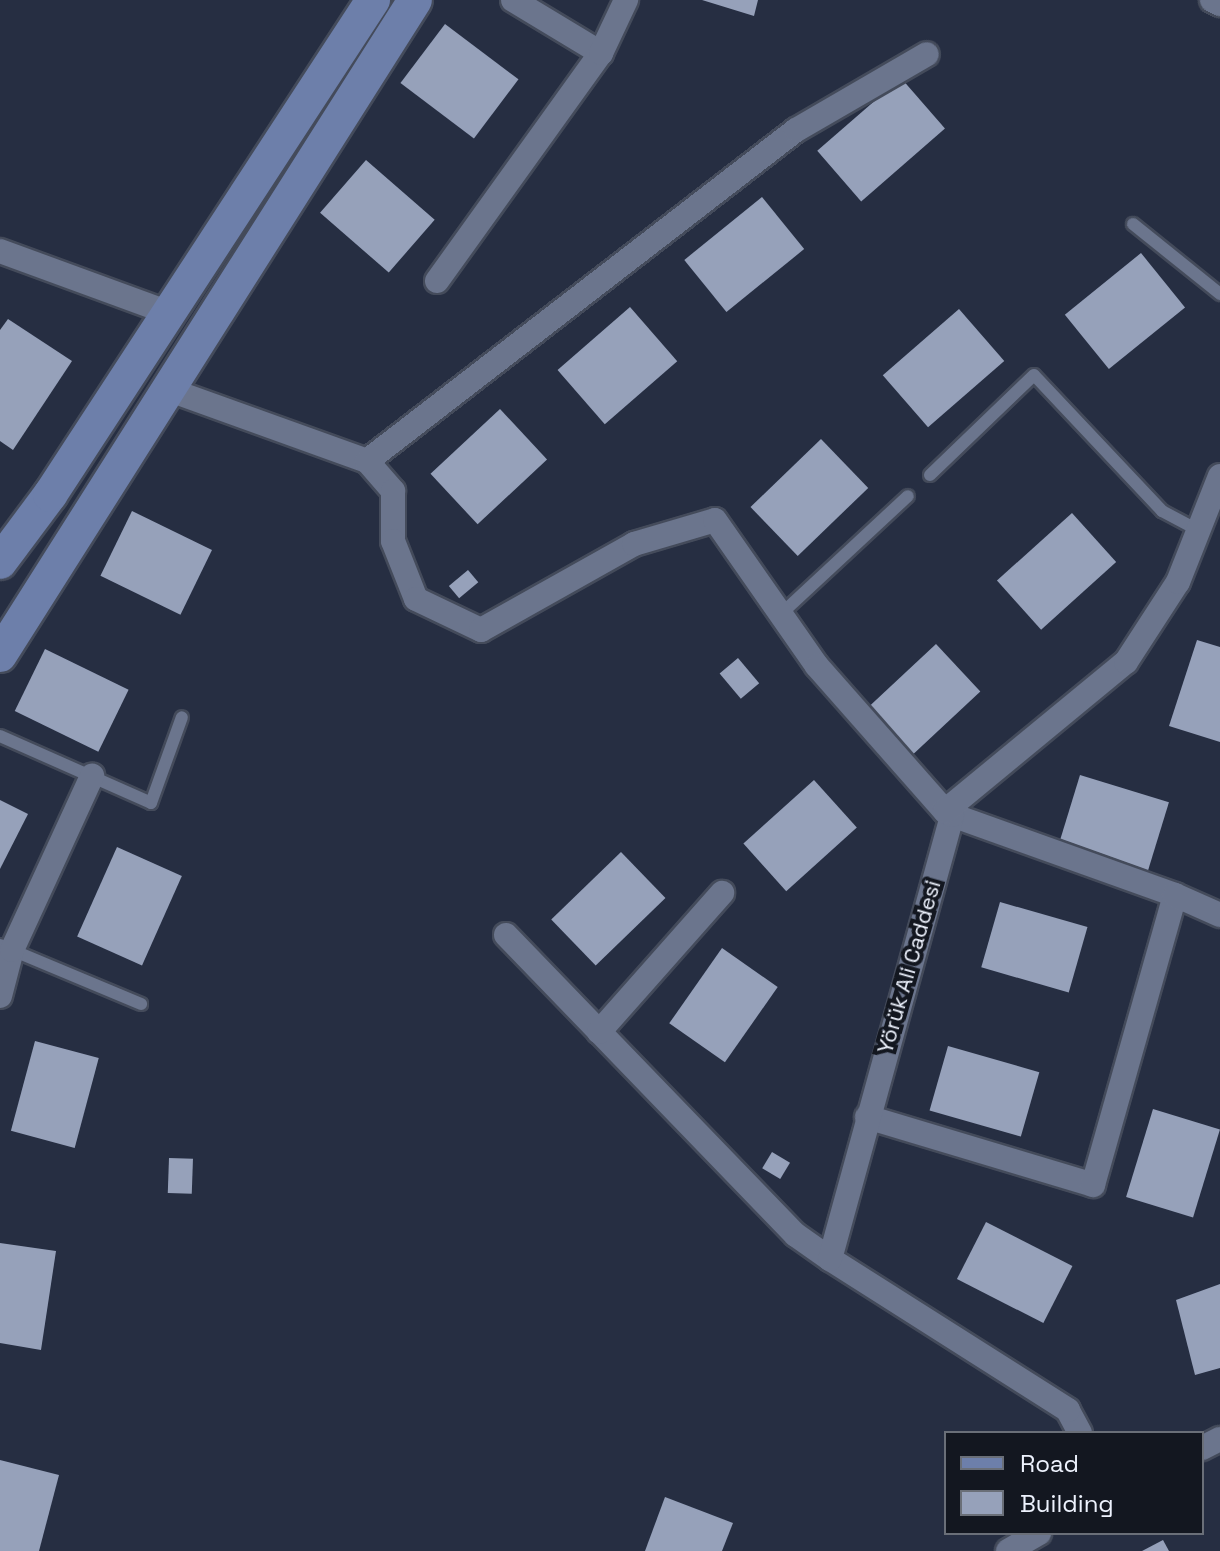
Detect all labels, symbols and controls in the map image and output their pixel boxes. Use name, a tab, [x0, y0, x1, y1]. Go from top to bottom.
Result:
street label: Yörük Ali Caddesi	[872, 877, 946, 1057]
legend	[944, 1431, 1204, 1535]
text: Road	[1020, 1448, 1079, 1479]
text: Building	[1020, 1488, 1114, 1519]

